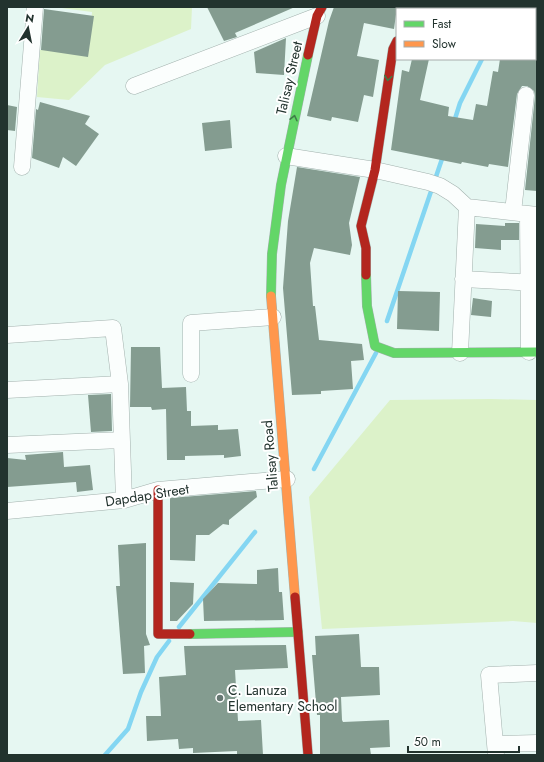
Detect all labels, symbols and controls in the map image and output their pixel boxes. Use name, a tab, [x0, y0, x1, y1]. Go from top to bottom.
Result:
north arrow	[8, 8, 48, 48]
legend	[396, 8, 536, 60]
text: N	[24, 10, 35, 27]
text: Fast	[432, 15, 451, 33]
text: Slow	[432, 35, 457, 53]
street label: Talisay Street	[271, 39, 307, 117]
one-way arrow	[384, 75, 393, 81]
one-way arrow	[290, 115, 298, 121]
street label: Talisay Road	[257, 419, 283, 493]
street label: Dapdap Street	[104, 478, 191, 511]
place label: C. Lanuza Elementary School	[228, 680, 338, 716]
marker: C. Lanuza Elementary School	[215, 693, 225, 703]
scale bar	[408, 728, 519, 754]
text: 50 m	[414, 733, 441, 751]

